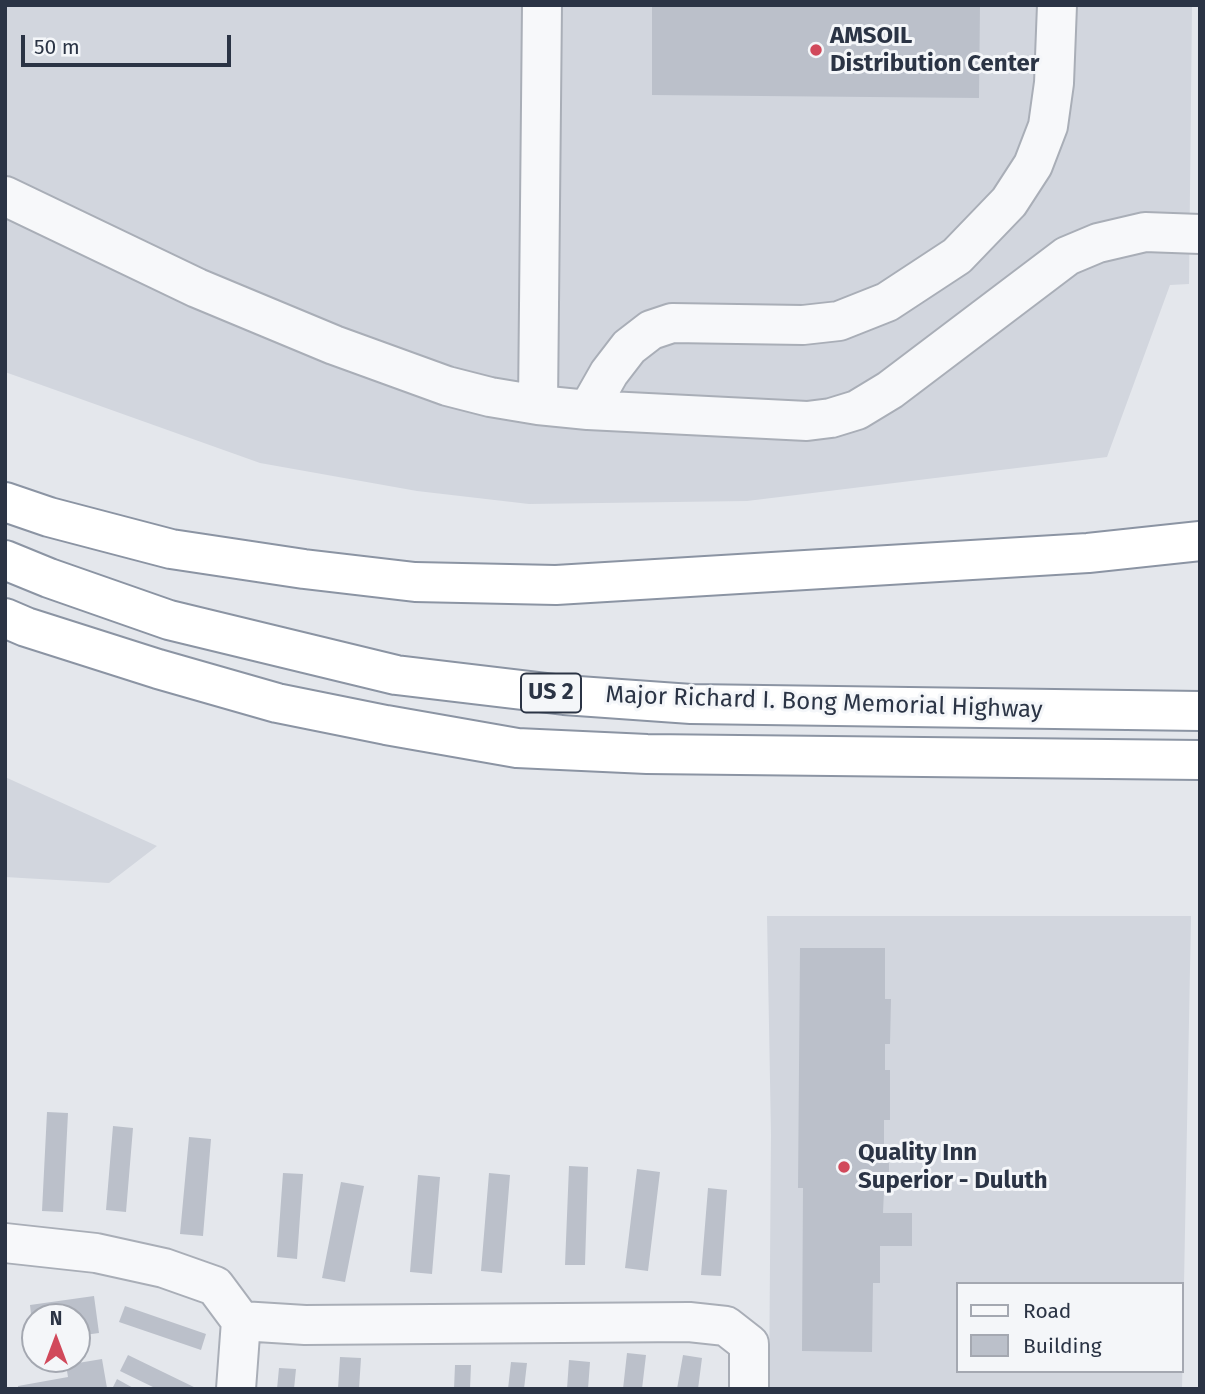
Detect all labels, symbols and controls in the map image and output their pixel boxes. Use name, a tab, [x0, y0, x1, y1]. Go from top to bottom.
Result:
scale bar	[24, 21, 234, 65]
place label: AMSOIL Distribution Center	[830, 22, 1039, 78]
text: 50 m	[34, 34, 80, 60]
marker: AMSOIL Distribution Center	[808, 42, 824, 58]
road number: US 2	[521, 674, 581, 712]
street label: Major Richard I. Bong Memorial Highway	[605, 681, 1043, 725]
place label: Quality Inn Superior - Duluth	[858, 1139, 1048, 1195]
marker: Quality Inn Superior - Duluth	[836, 1159, 852, 1175]
legend	[956, 1282, 1184, 1373]
text: Road	[1023, 1298, 1071, 1324]
north arrow	[21, 1303, 91, 1373]
text: N	[50, 1307, 62, 1330]
text: Building	[1023, 1333, 1102, 1359]

